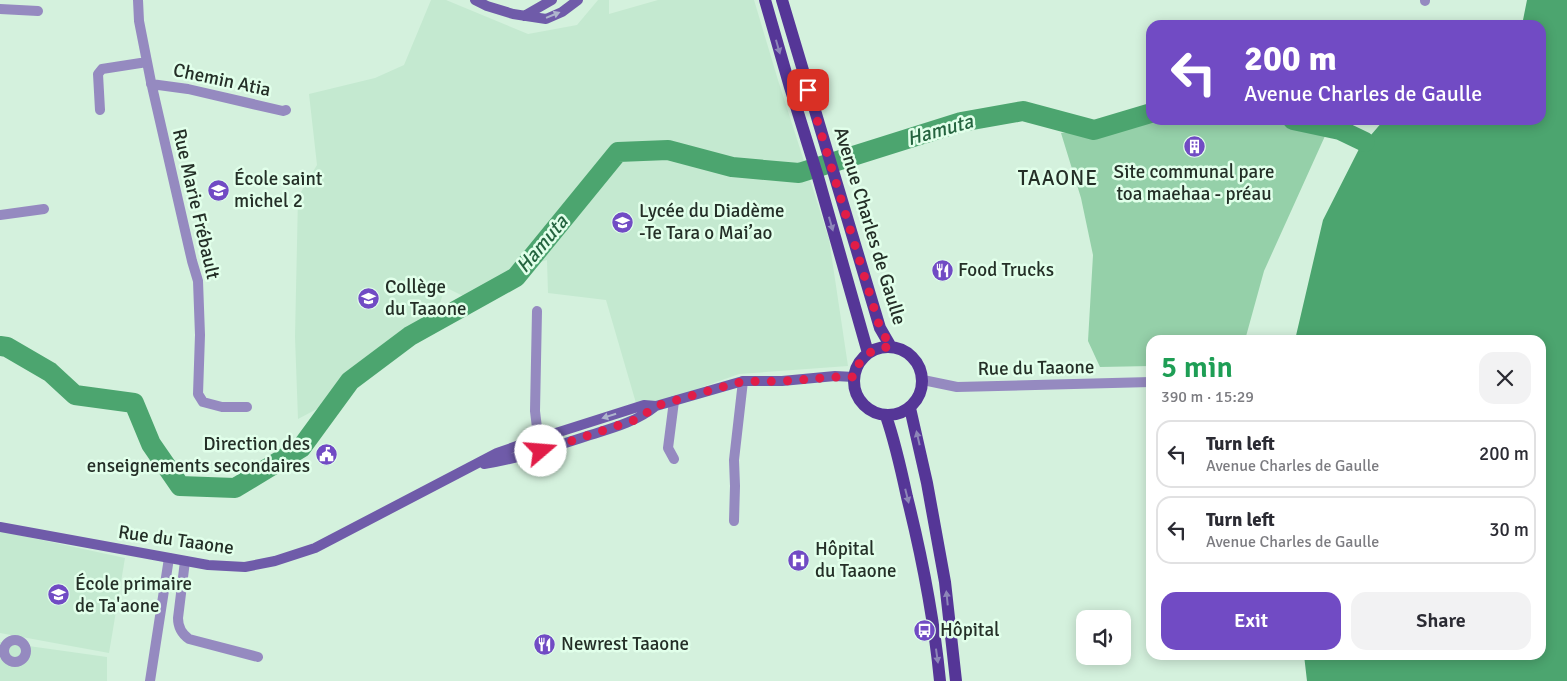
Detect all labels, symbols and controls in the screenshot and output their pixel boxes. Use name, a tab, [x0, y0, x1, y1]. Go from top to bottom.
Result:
one-way arrow	[546, 11, 561, 19]
text: 200 m	[1244, 37, 1337, 80]
one-way arrow	[775, 39, 783, 54]
icon: left	[1161, 40, 1226, 105]
street label: Chemin Atia	[171, 58, 273, 102]
pin	[787, 69, 829, 111]
icon: arrive	[794, 76, 822, 104]
text: Avenue Charles de Gaulle	[1244, 80, 1482, 107]
water label: Hamuta	[904, 108, 977, 151]
street label: Avenue Charles de Gaulle	[828, 124, 912, 328]
street label: Rue Marie Frébault	[167, 126, 225, 282]
building icon: Site communal pare toa maehaa - préau	[1182, 134, 1206, 158]
place label: Site communal pare toa maehaa - préau	[1114, 160, 1274, 206]
district label: TAAONE	[1018, 165, 1098, 191]
place label: École saint michel 2	[234, 167, 323, 213]
school or university icon: École saint michel 2	[206, 178, 230, 202]
place label: Lycée du Diadème -Te Tara o Mai’ao	[639, 199, 785, 245]
water label: Hamuta	[511, 209, 574, 278]
school or university icon: Lycée du Diadème -Te Tara o Mai’ao	[611, 210, 635, 234]
one-way arrow	[828, 217, 836, 232]
restaurant icon: Food Trucks	[930, 258, 954, 282]
place label: Food Trucks	[958, 258, 1054, 282]
place label: Collège du Taaone	[385, 275, 467, 321]
school or university icon: Collège du Taaone	[357, 286, 381, 310]
text: 5 min	[1161, 349, 1233, 386]
button: close	[1479, 352, 1531, 404]
street label: Rue du Taaone	[978, 355, 1094, 381]
text: 390 m · 15:29	[1161, 387, 1254, 407]
one-way arrow	[602, 413, 617, 421]
position arrow	[514, 424, 566, 476]
one-way arrow	[914, 430, 922, 446]
place label: Direction des enseignements secondaires	[87, 432, 310, 478]
text: Turn left	[1206, 432, 1275, 456]
icon: left	[1163, 440, 1191, 468]
text: 200 m	[1479, 442, 1529, 466]
public building icon: Direction des enseignements secondaires	[314, 443, 338, 467]
text: Avenue Charles de Gaulle	[1206, 456, 1379, 476]
one-way arrow	[903, 489, 911, 504]
text: Turn left	[1206, 508, 1275, 532]
icon: left	[1163, 516, 1191, 544]
text: 30 m	[1489, 518, 1529, 542]
street label: Rue du Taaone	[117, 520, 235, 560]
text: Avenue Charles de Gaulle	[1206, 532, 1379, 552]
place label: Hôpital du Taaone	[815, 537, 897, 583]
hospital icon: Hôpital du Taaone	[787, 548, 811, 572]
place label: École primaire de Ta'aone	[75, 572, 192, 618]
school or university icon: École primaire de Ta'aone	[47, 583, 71, 607]
one-way arrow	[943, 589, 951, 605]
button: Exit	[1161, 592, 1341, 650]
button: Share	[1351, 592, 1531, 650]
map controls	[1076, 610, 1131, 665]
button: sound	[1076, 610, 1131, 665]
bus stop icon: Hôpital	[912, 618, 936, 642]
place label: Hôpital	[940, 618, 1000, 642]
restaurant icon: Newrest Taaone	[533, 632, 557, 656]
place label: Newrest Taaone	[561, 632, 689, 656]
one-way arrow	[933, 648, 941, 664]

